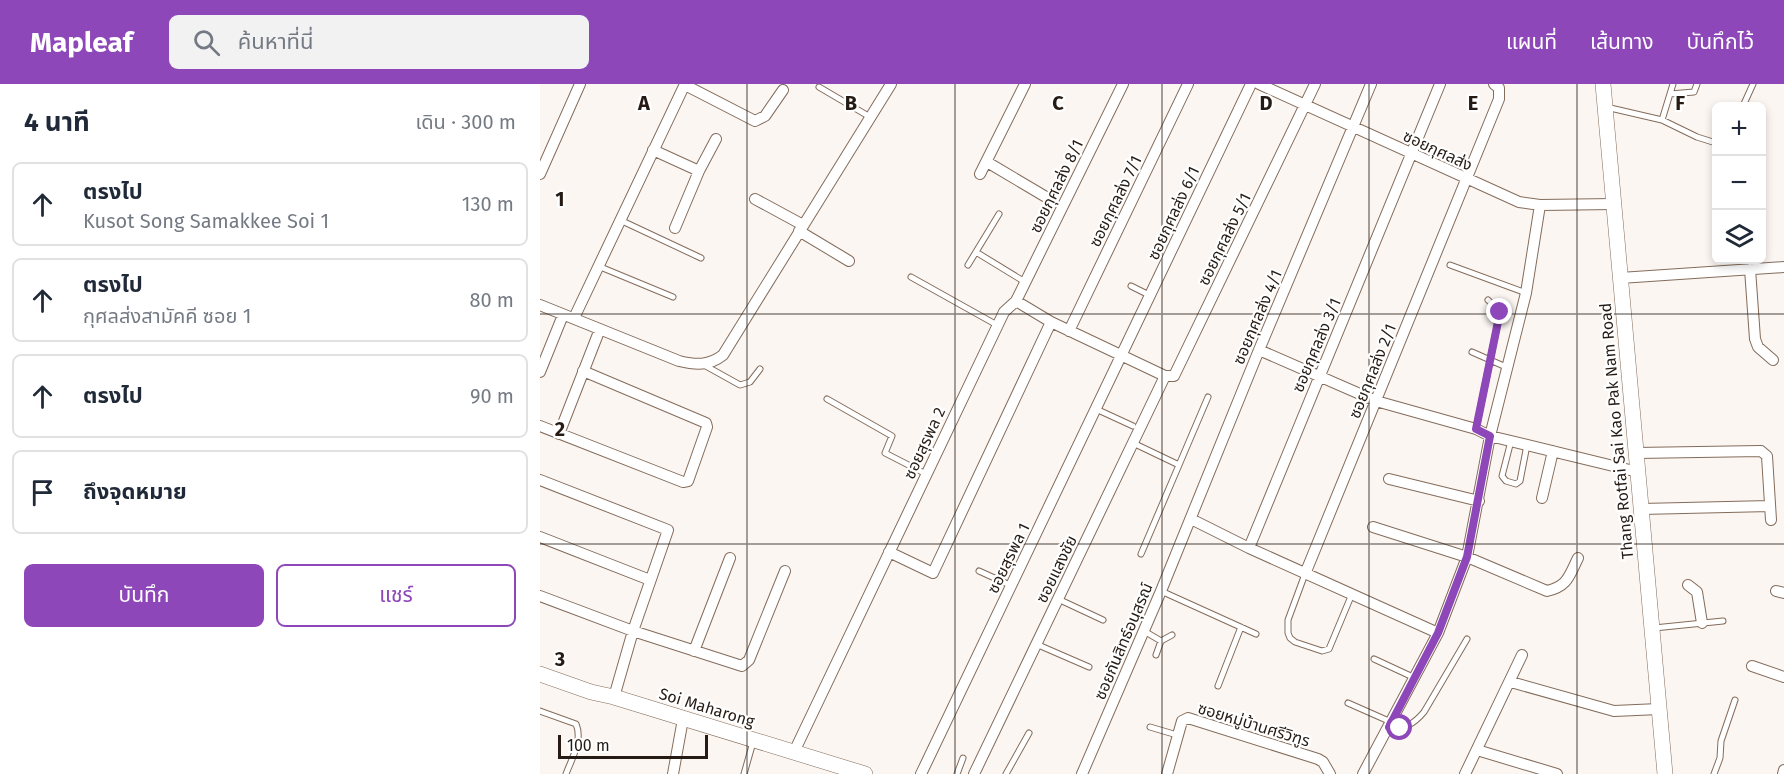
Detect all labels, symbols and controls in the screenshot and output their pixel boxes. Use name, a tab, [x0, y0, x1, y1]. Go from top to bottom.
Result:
search box	[169, 15, 589, 69]
text: Mapleaf	[30, 26, 133, 59]
icon: search	[190, 26, 223, 59]
text: ค้นหาที่นี่	[238, 28, 313, 55]
text: แผนที่	[1506, 29, 1557, 55]
text: เส้นทาง	[1590, 29, 1654, 55]
text: บันทึกไว้	[1687, 29, 1754, 55]
text: A	[637, 91, 651, 115]
text: B	[845, 91, 857, 115]
text: C	[1052, 91, 1064, 115]
text: D	[1259, 91, 1273, 115]
text: E	[1468, 91, 1478, 115]
text: F	[1675, 91, 1685, 115]
map controls	[1712, 102, 1766, 264]
button: +	[1712, 102, 1766, 156]
text: 4 นาที	[24, 107, 90, 138]
text: เดิน · 300 m	[416, 110, 516, 134]
street label: ซอยกุศลส่ง	[1400, 126, 1475, 175]
street label: ซอยกุศลส่ง 8/1	[1026, 136, 1087, 236]
street label: ซอยกุศลส่ง 7/1	[1085, 153, 1146, 250]
button: −	[1712, 156, 1766, 210]
street label: ซอยกุศลส่ง 6/1	[1144, 163, 1203, 263]
text: ตรงไป	[83, 178, 143, 205]
text: 1	[555, 187, 565, 211]
icon: ahead	[26, 188, 59, 221]
street label: ซอยกุศลส่ง 5/1	[1194, 190, 1255, 288]
text: 130 m	[462, 192, 514, 216]
text: Kusot Song Samakkee Soi 1	[83, 209, 329, 233]
button: layers	[1712, 210, 1766, 264]
street label: ซอยกุศลส่ง 4/1	[1229, 267, 1286, 367]
text: ตรงไป	[83, 271, 143, 298]
icon: ahead	[26, 284, 59, 317]
text: 80 m	[469, 288, 514, 312]
street label: ซอยกุศลส่ง 3/1	[1288, 295, 1345, 395]
route end	[1486, 298, 1512, 324]
street label: Thang Rotfai Sai Kao Pak Nam Road	[1596, 302, 1637, 560]
text: กุศลส่งสามัคคี ซอย 1	[83, 304, 251, 328]
street label: ซอยกุศลส่ง 2/1	[1345, 321, 1400, 421]
icon: ahead	[26, 380, 59, 413]
text: ตรงไป	[83, 382, 143, 409]
text: 90 m	[470, 384, 514, 408]
street label: ซอยสุรพล 2	[900, 404, 949, 482]
text: 2	[555, 417, 565, 441]
icon: arrive	[26, 476, 59, 509]
text: ถึงจุดหมาย	[83, 478, 187, 505]
street label: ซอยสุรพล 1	[983, 520, 1034, 597]
street label: ซอยแสงชัย	[1032, 532, 1081, 606]
button: บันทึก	[24, 564, 264, 627]
button: แชร์	[276, 564, 516, 627]
street label: ซอยกันสิทธ์อนุสรณ์	[1090, 580, 1157, 702]
text: 3	[554, 647, 565, 671]
street label: Soi Maharong	[657, 684, 758, 731]
street label: ซอยหมู่บ้านศรีวิฑูร	[1195, 698, 1312, 751]
route start	[1386, 714, 1412, 740]
scale bar	[558, 732, 708, 760]
text: 100 m	[567, 736, 610, 755]

